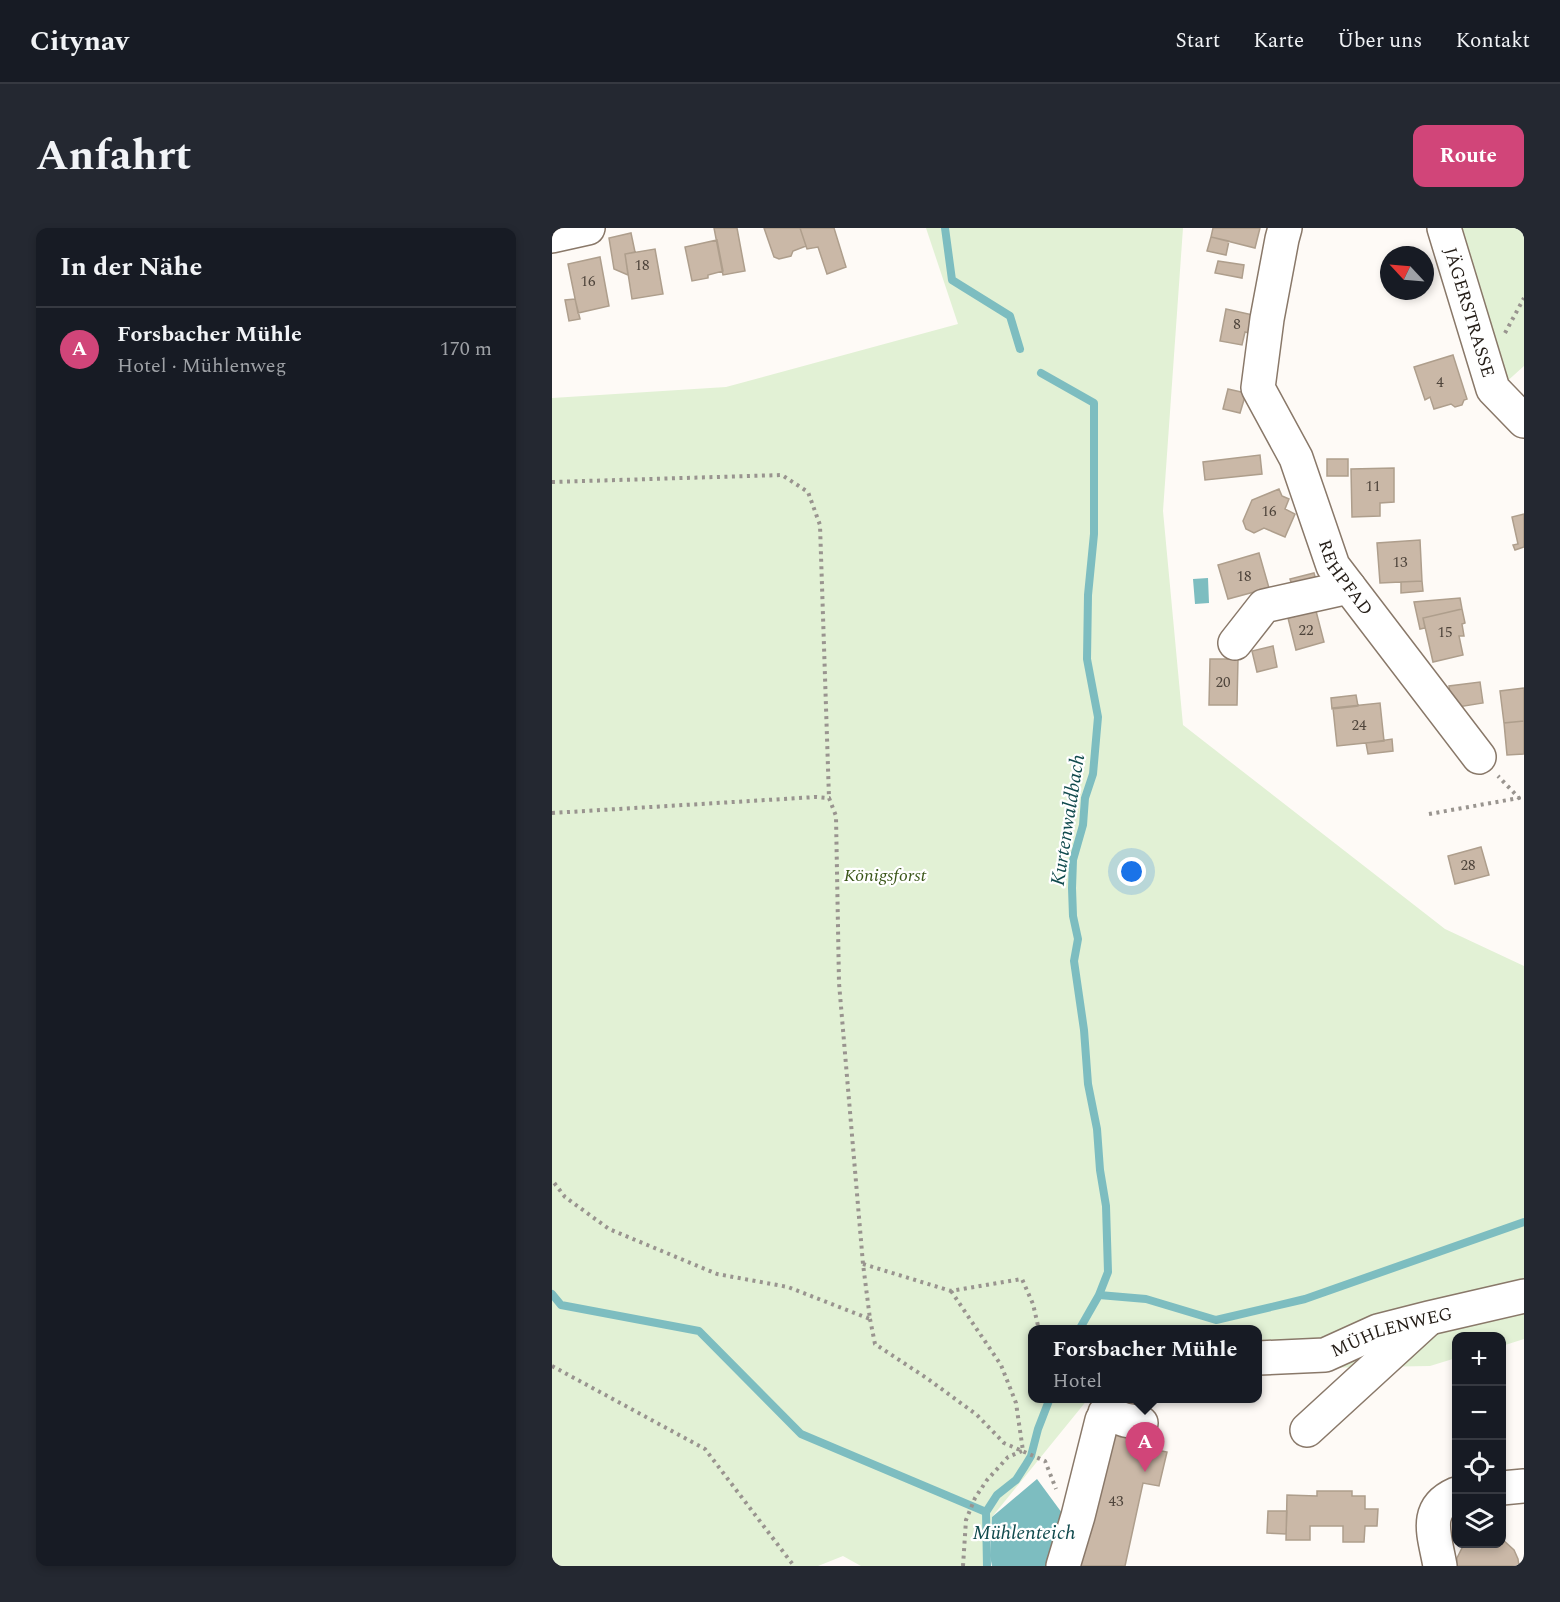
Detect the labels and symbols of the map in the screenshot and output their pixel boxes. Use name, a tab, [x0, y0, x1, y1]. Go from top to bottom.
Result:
street label: JÄGERSTRASSE	[1437, 244, 1502, 381]
north arrow	[1380, 246, 1434, 300]
house number: 18	[634, 254, 650, 277]
house number: 16	[580, 270, 596, 293]
house number: 8	[1233, 313, 1241, 336]
house number: 4	[1436, 371, 1444, 394]
house number: 11	[1365, 475, 1381, 498]
house number: 16	[1261, 500, 1277, 523]
street label: REHPFAD	[1311, 536, 1380, 621]
house number: 13	[1392, 551, 1408, 574]
house number: 18	[1236, 565, 1252, 588]
house number: 22	[1298, 619, 1314, 642]
house number: 15	[1437, 621, 1453, 644]
house number: 20	[1215, 671, 1231, 694]
house number: 24	[1351, 714, 1367, 737]
water label: Kurtenwaldbach	[1043, 752, 1093, 888]
house number: 28	[1460, 854, 1476, 877]
your location	[1117, 857, 1146, 886]
park label: Königsforst	[844, 862, 927, 889]
street label: MÜHLENWEG	[1326, 1300, 1455, 1364]
pin: A	[1126, 1422, 1164, 1472]
house number: 43	[1108, 1490, 1124, 1513]
water label: Mühlenteich	[972, 1518, 1076, 1548]

